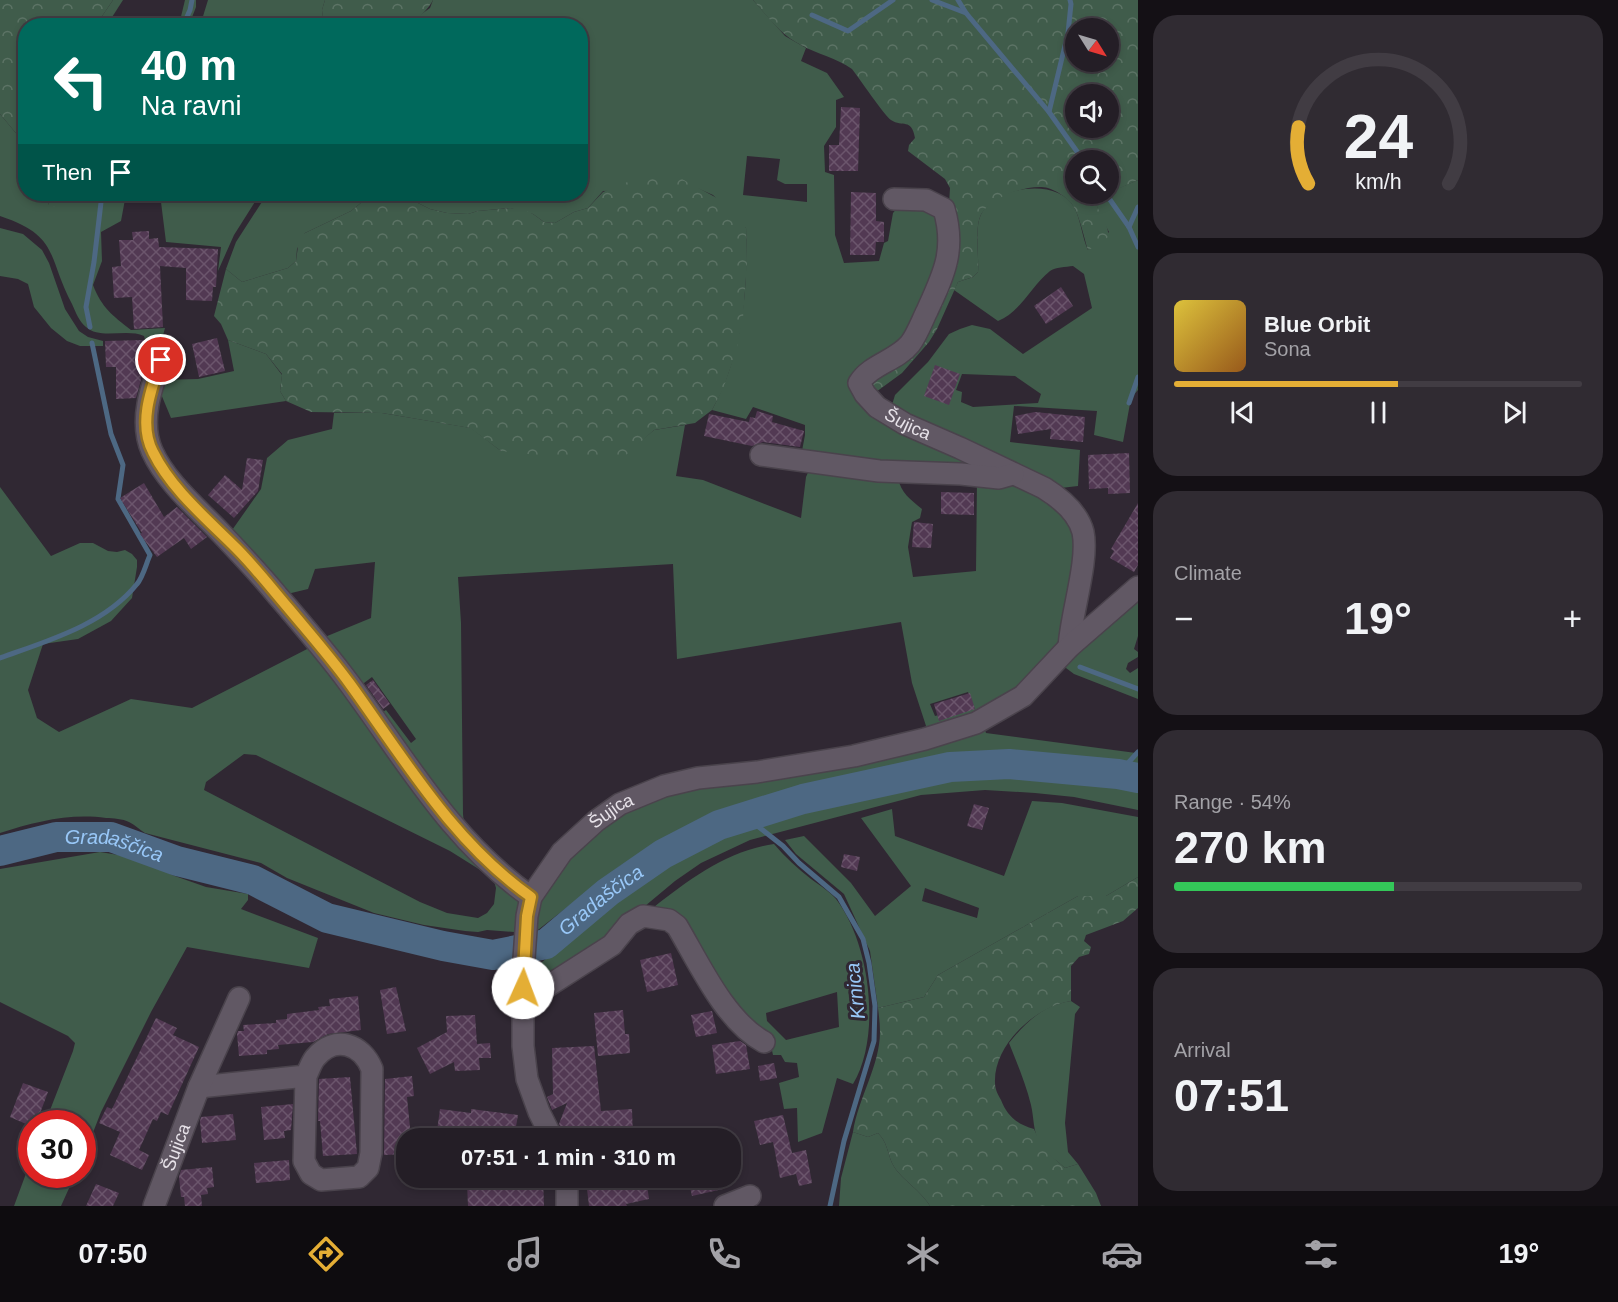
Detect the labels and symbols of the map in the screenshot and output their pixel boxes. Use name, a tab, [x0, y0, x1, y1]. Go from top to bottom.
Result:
north arrow	[1065, 18, 1119, 72]
pin	[135, 334, 186, 385]
street label: Šujica	[881, 403, 935, 444]
street label: Šujica	[584, 789, 637, 833]
water label: Gradaščica	[65, 826, 166, 866]
water label: Gradaščica	[554, 860, 647, 940]
position arrow	[491, 956, 555, 1020]
water label: Krnica	[841, 962, 869, 1020]
speed limit sign: 30	[18, 1110, 96, 1188]
street label: Šujica	[157, 1120, 195, 1174]

